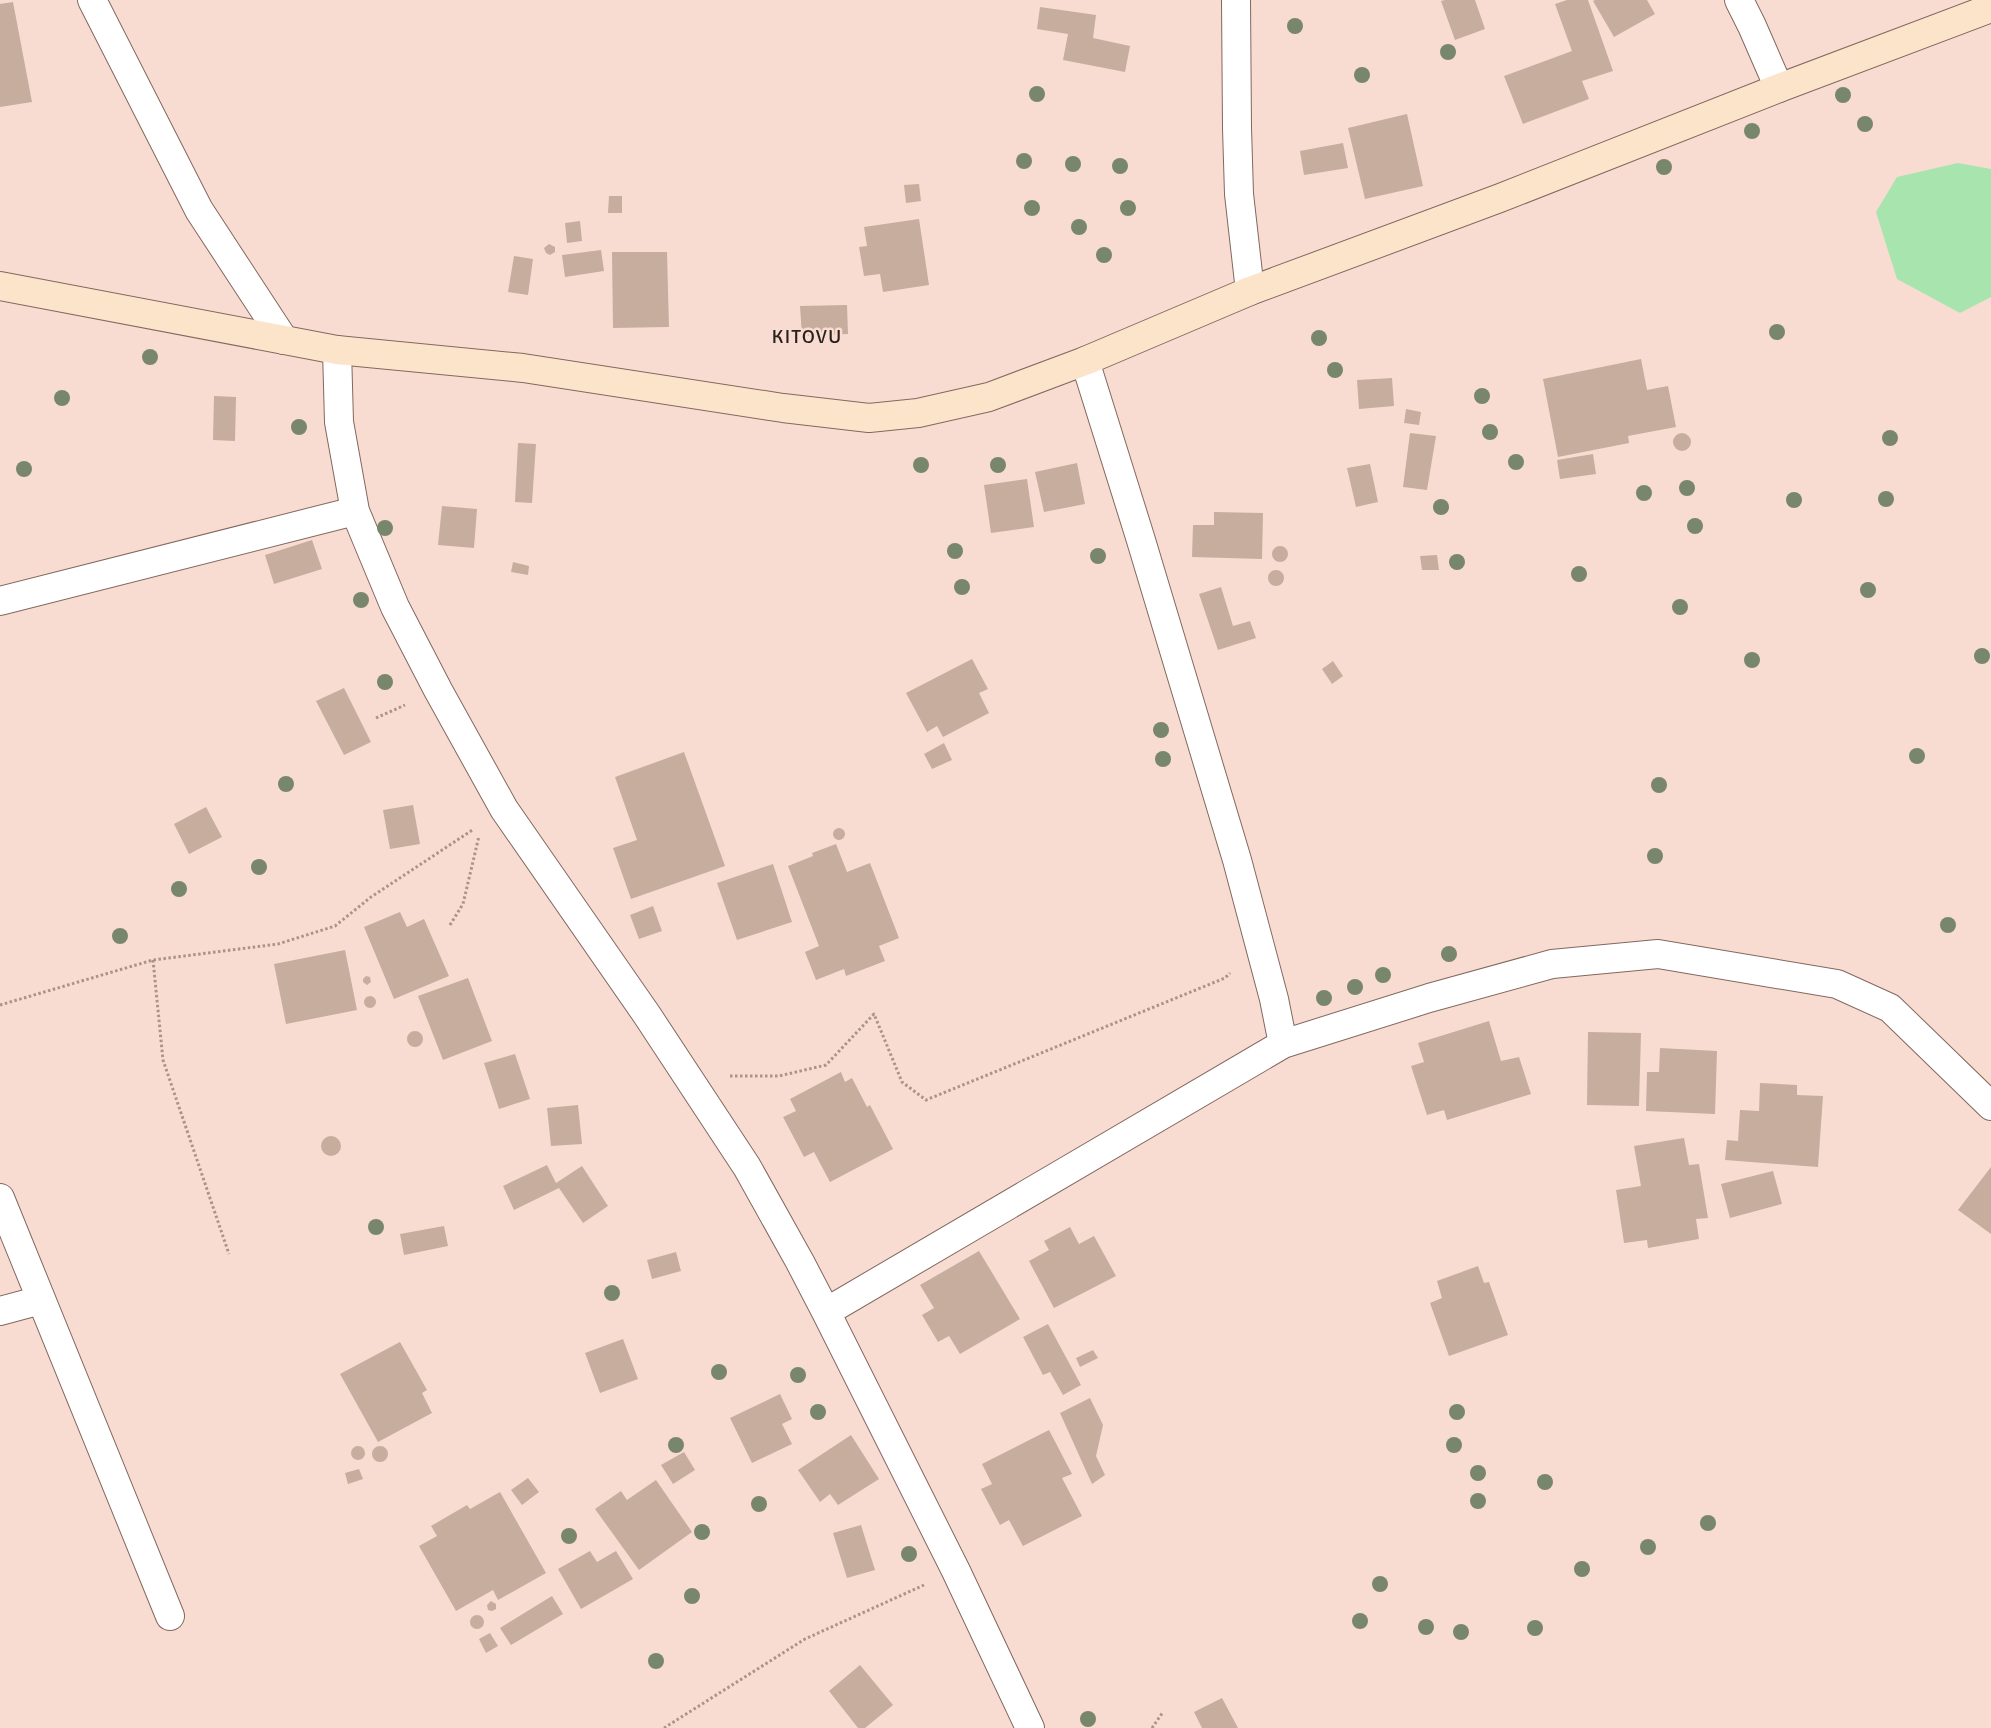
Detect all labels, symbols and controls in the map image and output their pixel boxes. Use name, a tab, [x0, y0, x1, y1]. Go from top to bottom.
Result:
district label: KITOVU	[772, 324, 842, 349]

